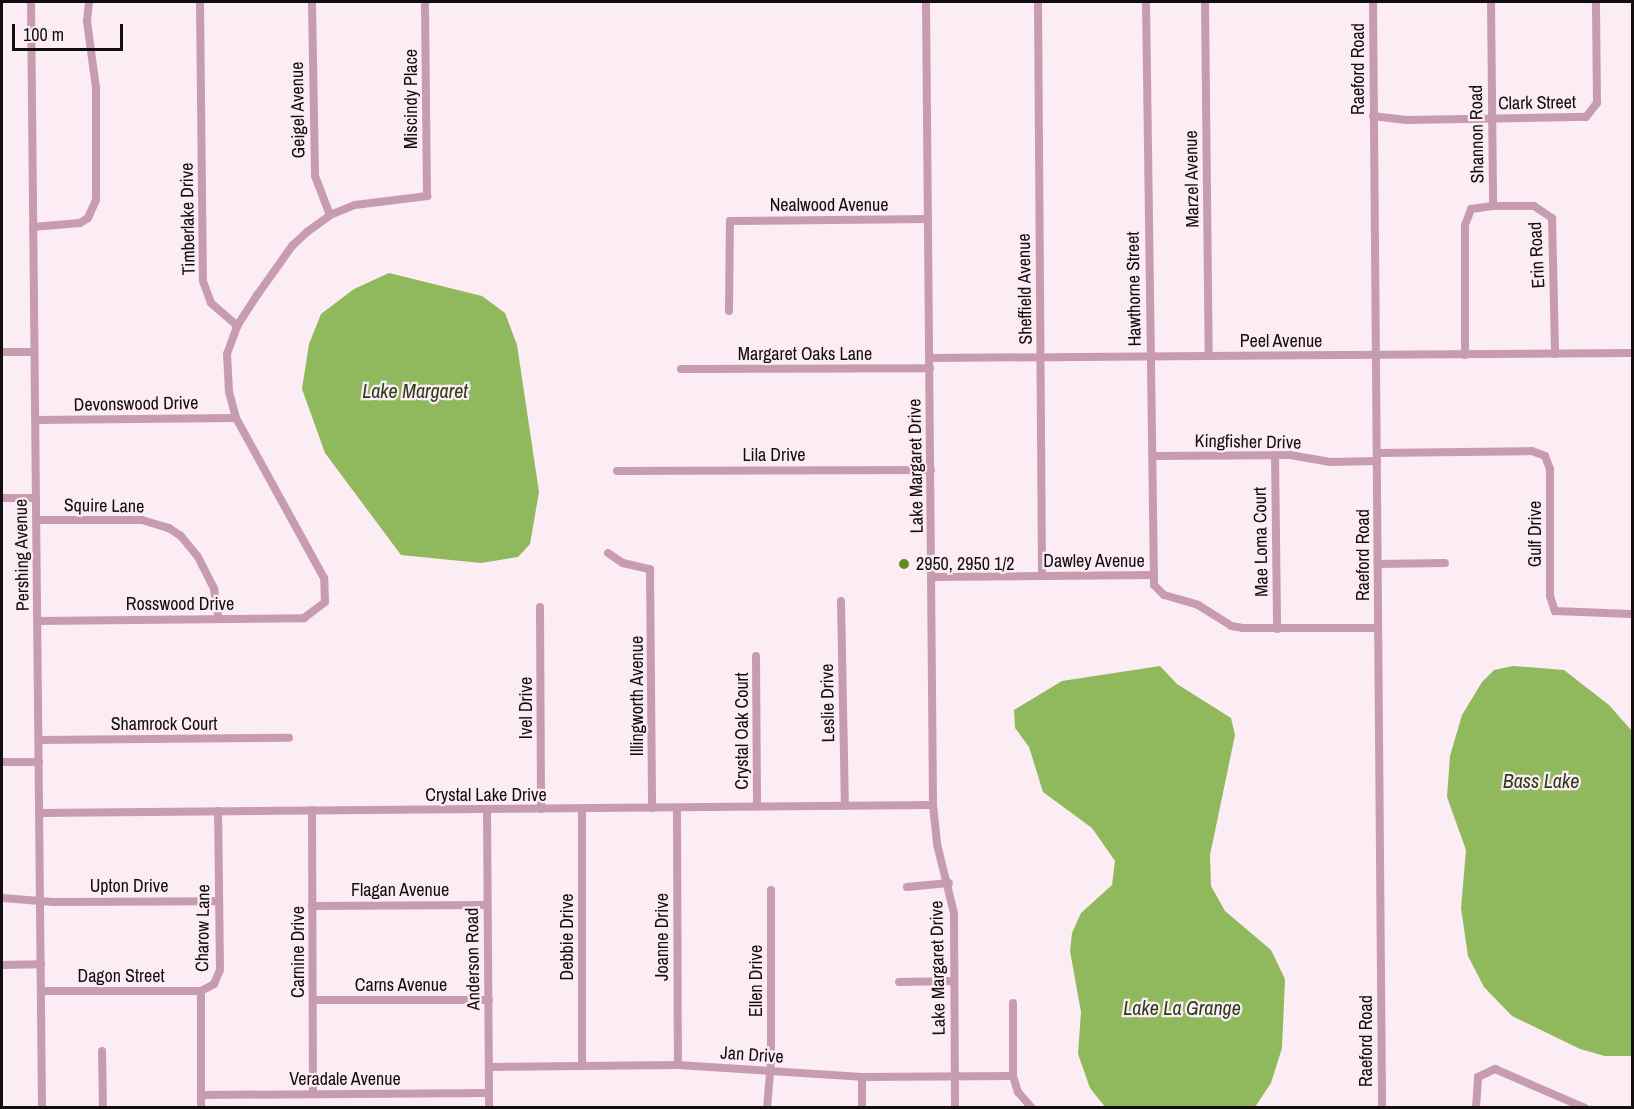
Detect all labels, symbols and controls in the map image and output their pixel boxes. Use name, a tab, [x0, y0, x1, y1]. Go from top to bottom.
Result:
scale bar	[15, 12, 126, 50]
text: 100 m	[23, 22, 64, 47]
street label: Raeford Road	[1347, 23, 1369, 115]
street label: Miscindy Place	[400, 49, 422, 149]
street label: Geigel Avenue	[286, 61, 310, 159]
street label: Shannon Road	[1465, 85, 1489, 183]
street label: Clark Street	[1498, 92, 1576, 114]
street label: Marzel Avenue	[1180, 130, 1204, 228]
street label: Timberlake Drive	[176, 162, 200, 276]
street label: Nealwood Avenue	[769, 194, 889, 216]
street label: Erin Road	[1524, 221, 1550, 289]
street label: Hawthorne Street	[1122, 231, 1146, 347]
street label: Sheffield Avenue	[1013, 233, 1037, 345]
street label: Peel Avenue	[1239, 330, 1323, 352]
street label: Margaret Oaks Lane	[738, 343, 872, 365]
water label: Lake Margaret	[362, 378, 468, 402]
street label: Devonswood Drive	[73, 392, 199, 416]
street label: Lake Margaret Drive	[904, 399, 928, 533]
street label: Kingfisher Drive	[1194, 430, 1302, 454]
street label: Lila Drive	[742, 444, 806, 466]
street label: Mae Loma Court	[1249, 487, 1273, 597]
street label: Squire Lane	[64, 494, 144, 518]
street label: Pershing Avenue	[10, 498, 34, 612]
street label: Gulf Drive	[1524, 501, 1546, 567]
street label: Raeford Road	[1352, 509, 1374, 601]
street label: Dawley Avenue	[1043, 550, 1145, 572]
place label: 2950, 2950 1/2	[916, 553, 1014, 575]
marker: 2950, 2950 1/2	[897, 557, 911, 571]
street label: Rosswood Drive	[126, 593, 234, 615]
street label: Illingworth Avenue	[626, 635, 648, 757]
street label: Leslie Drive	[817, 663, 839, 743]
street label: Crystal Oak Court	[731, 672, 753, 790]
street label: Ivel Drive	[515, 677, 537, 739]
street label: Shamrock Court	[111, 713, 217, 735]
water label: Bass Lake	[1503, 768, 1579, 792]
street label: Crystal Lake Drive	[425, 784, 547, 806]
street label: Upton Drive	[90, 875, 168, 897]
street label: Flagan Avenue	[350, 879, 450, 901]
street label: Charow Lane	[191, 884, 215, 972]
street label: Joanne Drive	[651, 893, 673, 981]
street label: Debbie Drive	[556, 894, 578, 980]
street label: Lake Margaret Drive	[926, 901, 950, 1035]
street label: Carnine Drive	[287, 906, 309, 998]
street label: Anderson Road	[461, 908, 485, 1010]
street label: Ellen Drive	[745, 945, 767, 1017]
street label: Dagon Street	[78, 965, 164, 987]
street label: Carns Avenue	[354, 974, 448, 996]
water label: Lake La Grange	[1123, 995, 1241, 1019]
street label: Raeford Road	[1355, 995, 1377, 1087]
street label: Jan Drive	[720, 1042, 784, 1068]
street label: Veradale Avenue	[289, 1068, 401, 1090]

